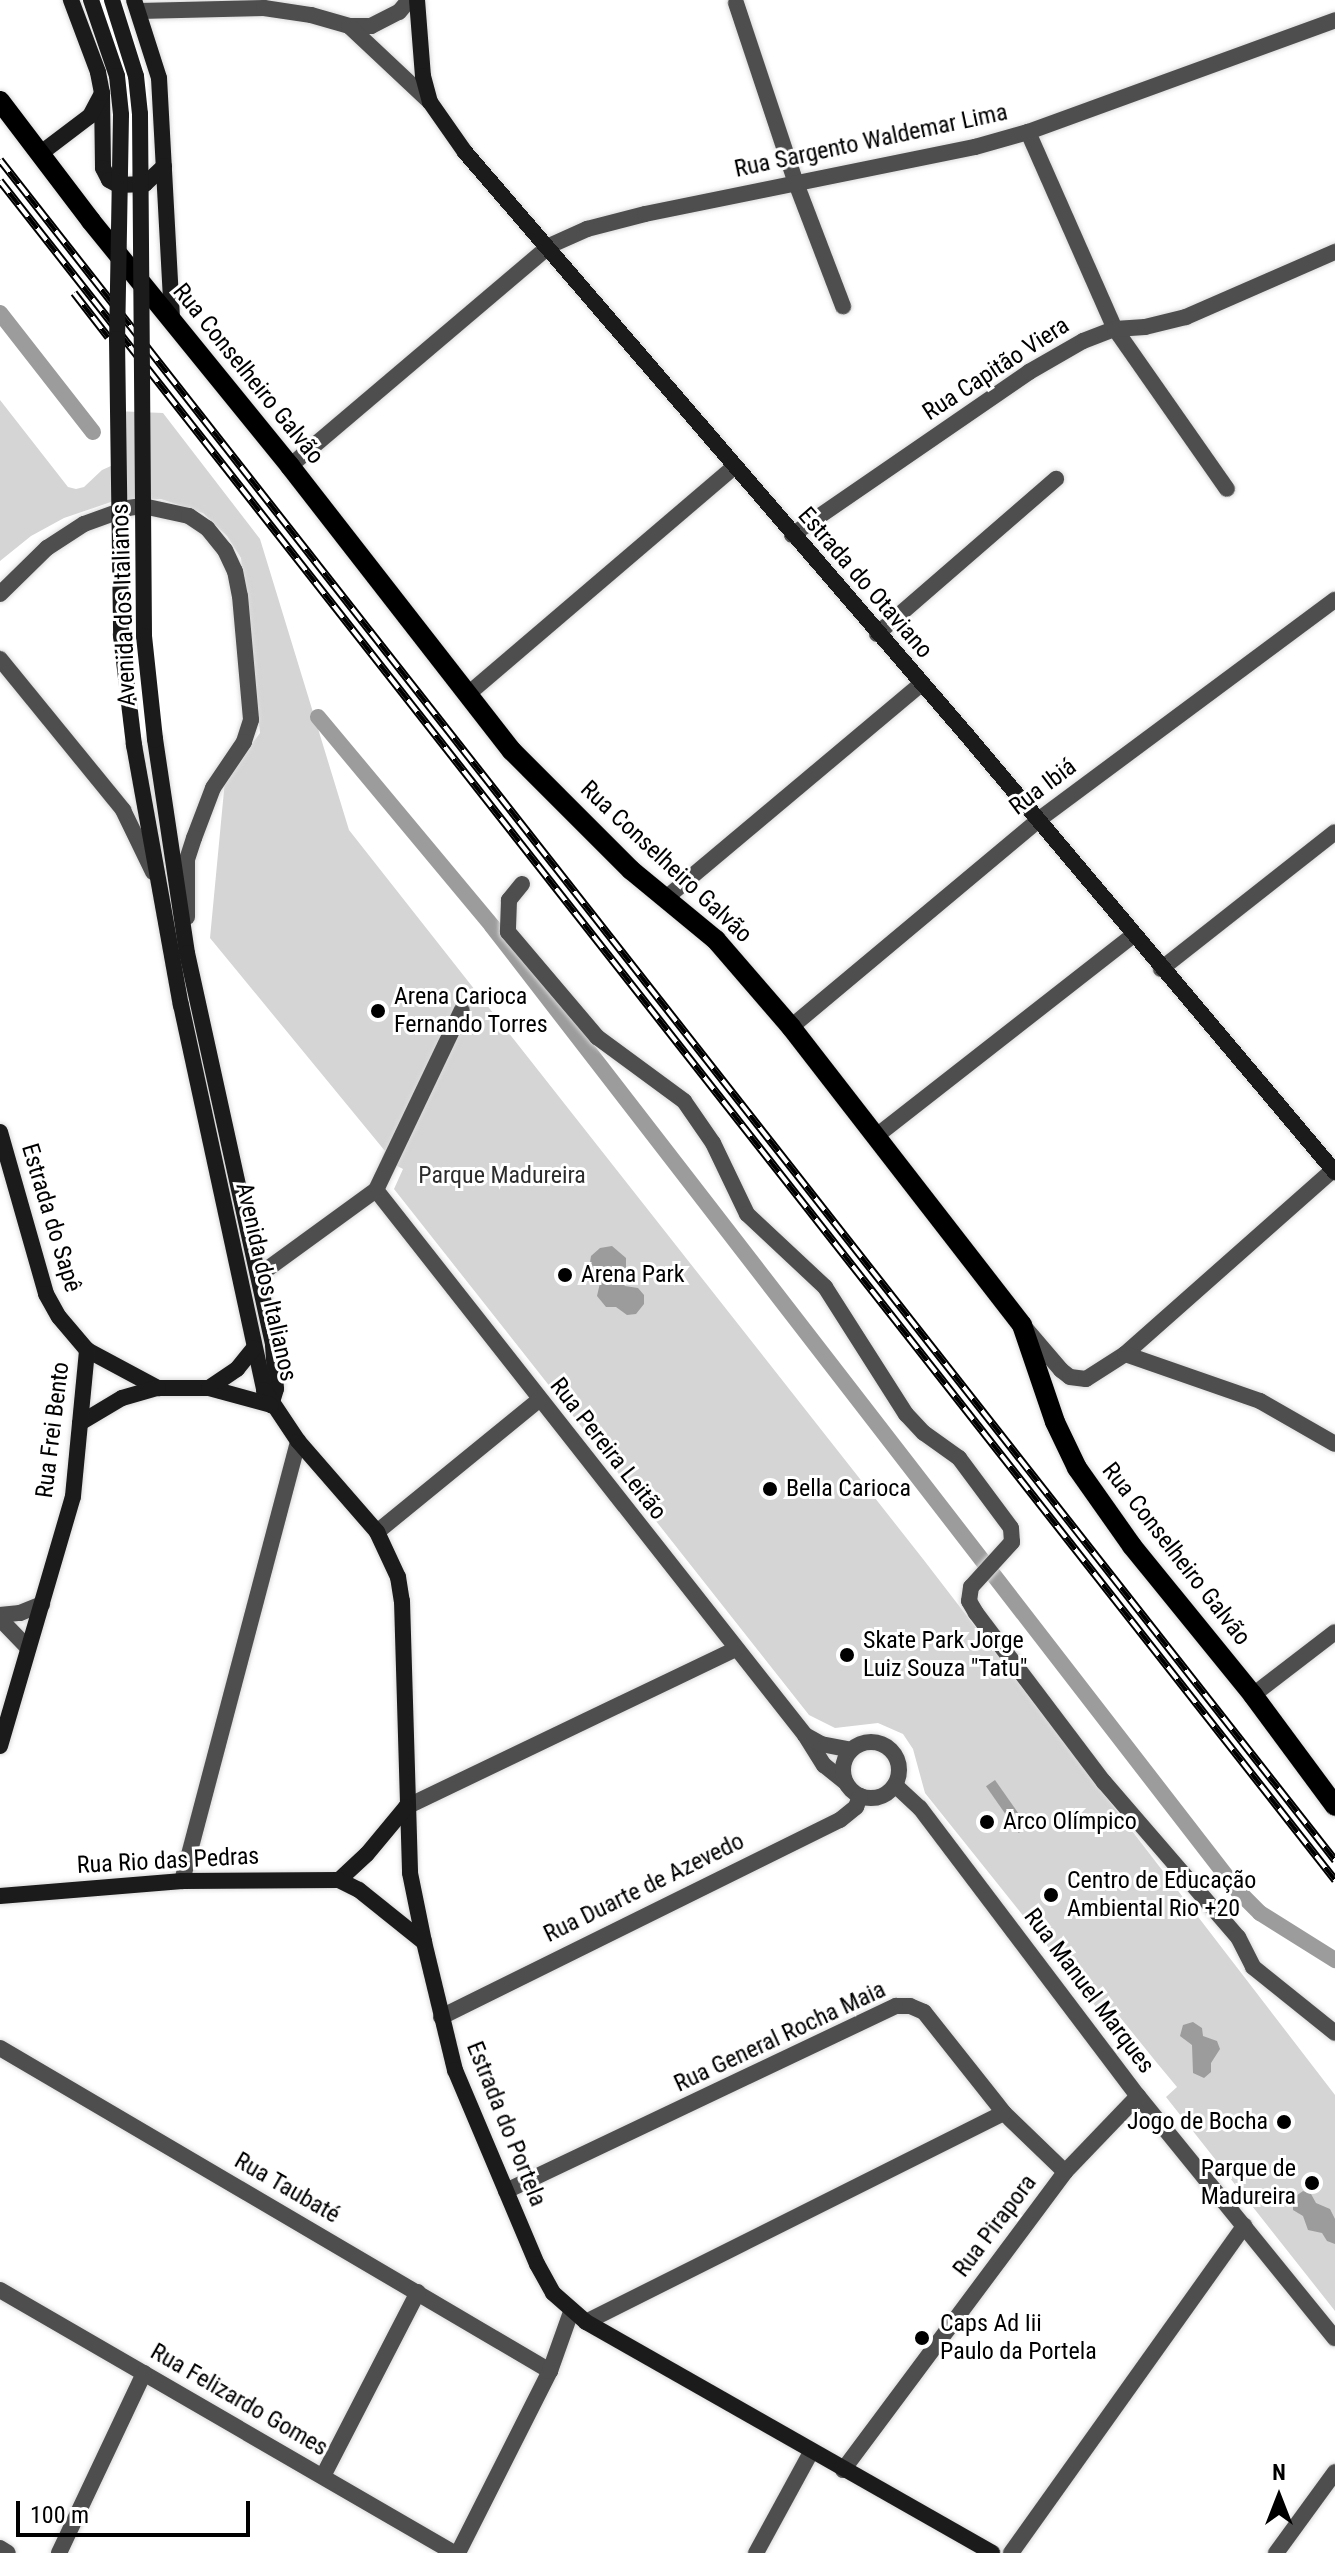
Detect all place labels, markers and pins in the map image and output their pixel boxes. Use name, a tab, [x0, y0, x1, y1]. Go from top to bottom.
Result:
place label: Arena Carioca Fernando Torres	[394, 983, 548, 1039]
marker: Arena Carioca Fernando Torres	[369, 1002, 387, 1020]
place label: Arena Park	[581, 1261, 685, 1289]
marker: Arena Park	[556, 1266, 574, 1284]
place label: Bella Carioca	[786, 1475, 911, 1503]
marker: Bella Carioca	[761, 1480, 779, 1498]
place label: Skate Park Jorge Luiz Souza "Tatu"	[863, 1627, 1027, 1683]
marker: Skate Park Jorge Luiz Souza "Tatu"	[838, 1646, 856, 1664]
place label: Arco Olímpico	[1003, 1808, 1137, 1836]
marker: Arco Olímpico	[978, 1813, 996, 1831]
place label: Centro de Educação Ambiental Rio +20	[1067, 1867, 1256, 1923]
marker: Centro de Educação Ambiental Rio +20	[1042, 1886, 1060, 1904]
place label: Jogo de Bocha	[1127, 2108, 1268, 2136]
marker: Jogo de Bocha	[1275, 2113, 1293, 2131]
place label: Parque de Madureira	[1201, 2155, 1296, 2211]
marker: Parque de Madureira	[1303, 2174, 1321, 2192]
place label: Caps Ad Iii Paulo da Portela	[940, 2310, 1097, 2366]
marker: Caps Ad Iii Paulo da Portela	[911, 2327, 933, 2349]

